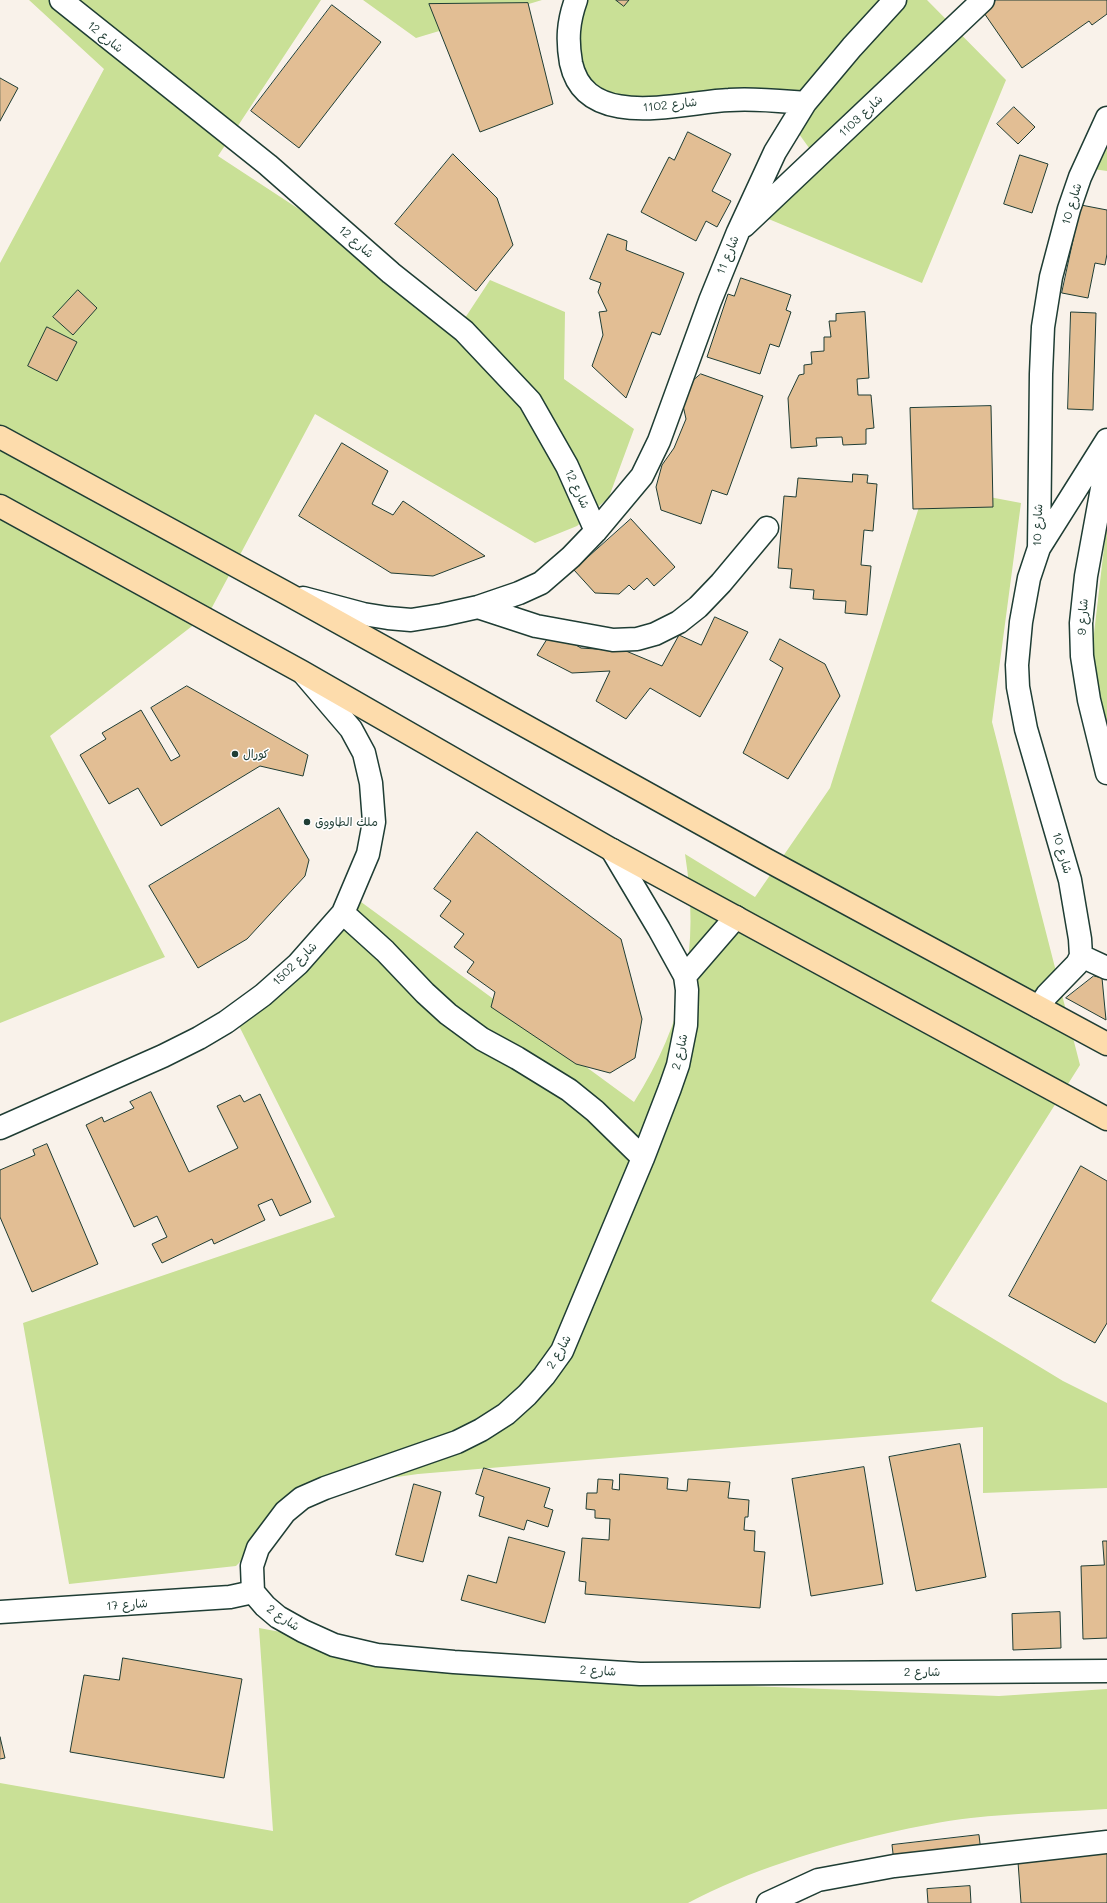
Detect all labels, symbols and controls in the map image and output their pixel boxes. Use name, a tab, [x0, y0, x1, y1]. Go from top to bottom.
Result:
street label: شارع 12	[84, 18, 126, 56]
street label: شارع 1103	[836, 92, 886, 140]
street label: شارع 1102	[642, 95, 698, 115]
street label: شارع 10	[1059, 182, 1085, 226]
street label: شارع 12	[335, 223, 377, 261]
street label: شارع 11	[714, 234, 742, 276]
street label: شارع 12	[562, 467, 592, 511]
street label: شارع 10	[1030, 503, 1046, 547]
street label: شارع 9	[1075, 598, 1091, 636]
place label: كورال	[243, 747, 269, 761]
marker: كورال	[230, 749, 240, 759]
place label: ملك الطاووق	[315, 815, 378, 829]
marker: ملك الطاووق	[302, 817, 312, 827]
street label: شارع 10	[1049, 831, 1075, 875]
street label: شارع 1502	[270, 939, 320, 989]
street label: شارع 2	[669, 1033, 691, 1071]
street label: شارع 2	[544, 1333, 574, 1371]
street label: شارع 17	[106, 1596, 148, 1614]
street label: شارع 2	[264, 1602, 302, 1634]
street label: شارع 2	[579, 1663, 617, 1679]
street label: شارع 2	[904, 1665, 940, 1679]

